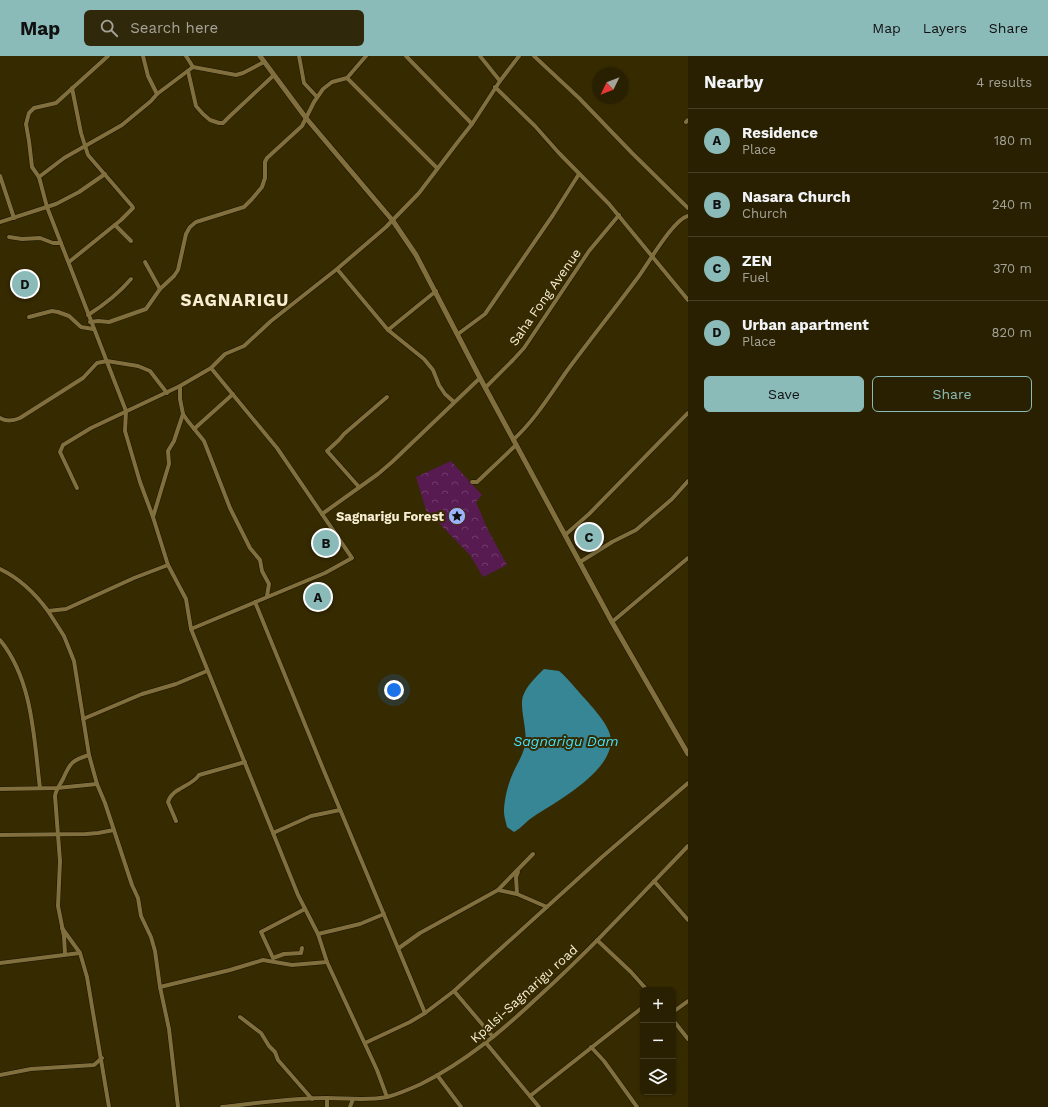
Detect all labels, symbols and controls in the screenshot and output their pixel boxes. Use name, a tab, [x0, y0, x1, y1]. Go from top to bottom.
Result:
search box	[84, 10, 364, 46]
text: Map	[20, 17, 60, 40]
icon: search	[98, 17, 120, 39]
text: Search here	[130, 19, 218, 37]
text: Map	[872, 20, 901, 36]
text: Layers	[923, 20, 967, 36]
text: Share	[989, 20, 1028, 36]
north arrow	[592, 68, 628, 104]
text: Nearby	[704, 72, 763, 92]
text: 4 results	[976, 75, 1032, 90]
text: Residence	[742, 124, 818, 142]
text: A	[713, 133, 721, 148]
text: 180 m	[994, 133, 1032, 148]
text: Place	[742, 142, 776, 157]
text: Nasara Church	[742, 188, 851, 206]
text: B	[713, 197, 721, 212]
text: 240 m	[992, 197, 1032, 212]
text: Church	[742, 206, 787, 221]
street label: Saha Fong Avenue	[506, 246, 584, 348]
text: ZEN	[742, 252, 772, 270]
text: C	[713, 261, 721, 276]
text: 370 m	[993, 261, 1032, 276]
pin: D	[12, 269, 38, 299]
text: Fuel	[742, 270, 769, 285]
district label: SAGNARIGU	[181, 290, 289, 310]
text: Urban apartment	[742, 316, 869, 334]
text: D	[712, 325, 722, 340]
text: 820 m	[992, 325, 1032, 340]
text: Place	[742, 334, 776, 349]
button: Save	[704, 376, 864, 412]
button: Share	[872, 376, 1032, 412]
place icon: Sagnarigu Forest	[447, 506, 467, 526]
place label: Sagnarigu Forest	[336, 509, 444, 524]
pin: C	[576, 522, 602, 552]
pin: B	[313, 528, 339, 558]
pin: A	[305, 582, 331, 612]
your location	[384, 680, 404, 700]
water label: Sagnarigu Dam	[513, 733, 619, 749]
street label: Kpalsi-Sagnarigu road	[467, 942, 581, 1046]
map controls	[640, 987, 676, 1095]
button: +	[640, 987, 676, 1023]
button: −	[640, 1023, 676, 1059]
button: layers	[640, 1059, 676, 1095]

